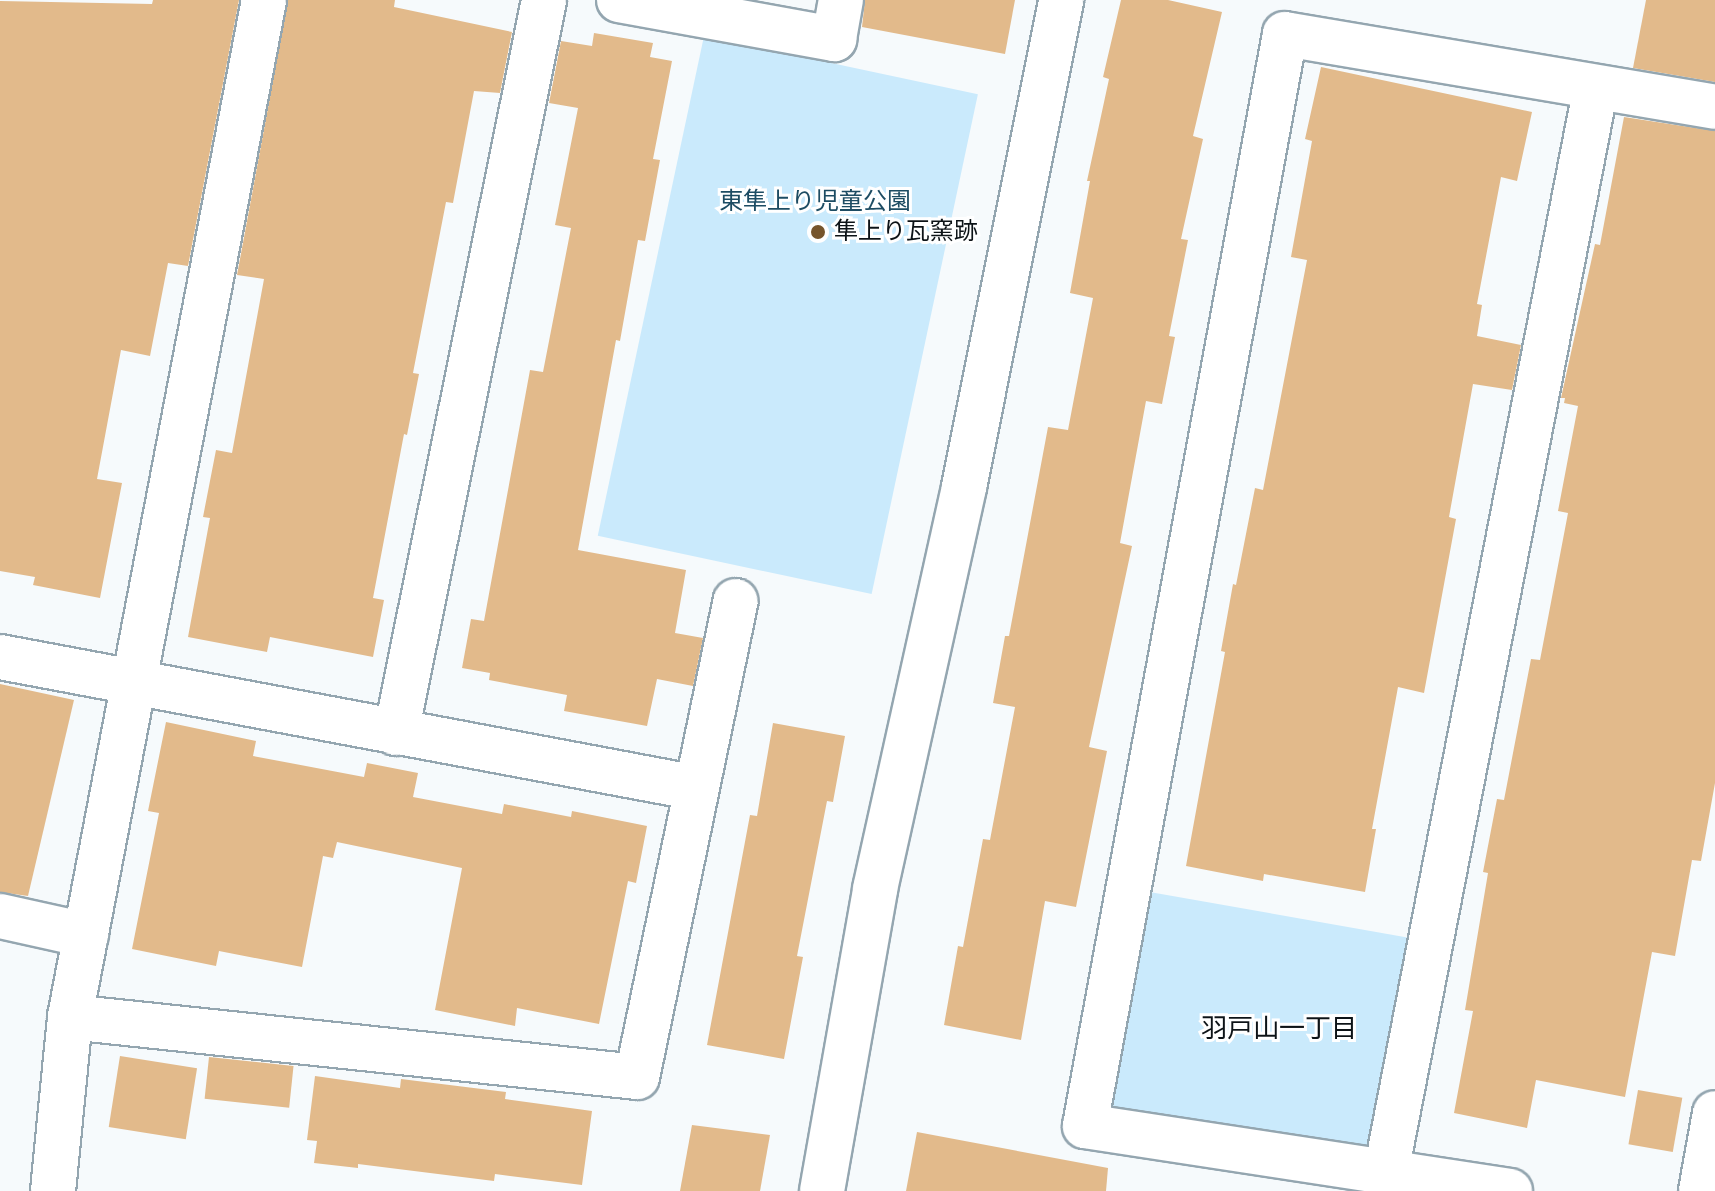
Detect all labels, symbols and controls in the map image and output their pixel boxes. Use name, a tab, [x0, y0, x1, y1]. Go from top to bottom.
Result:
park label: 東隼上り児童公園	[719, 188, 911, 216]
place label: 隼上り瓦窯跡	[834, 218, 978, 246]
marker: 隼上り瓦窯跡	[809, 223, 827, 241]
district label: 羽戸山一丁目	[1201, 1013, 1357, 1045]

